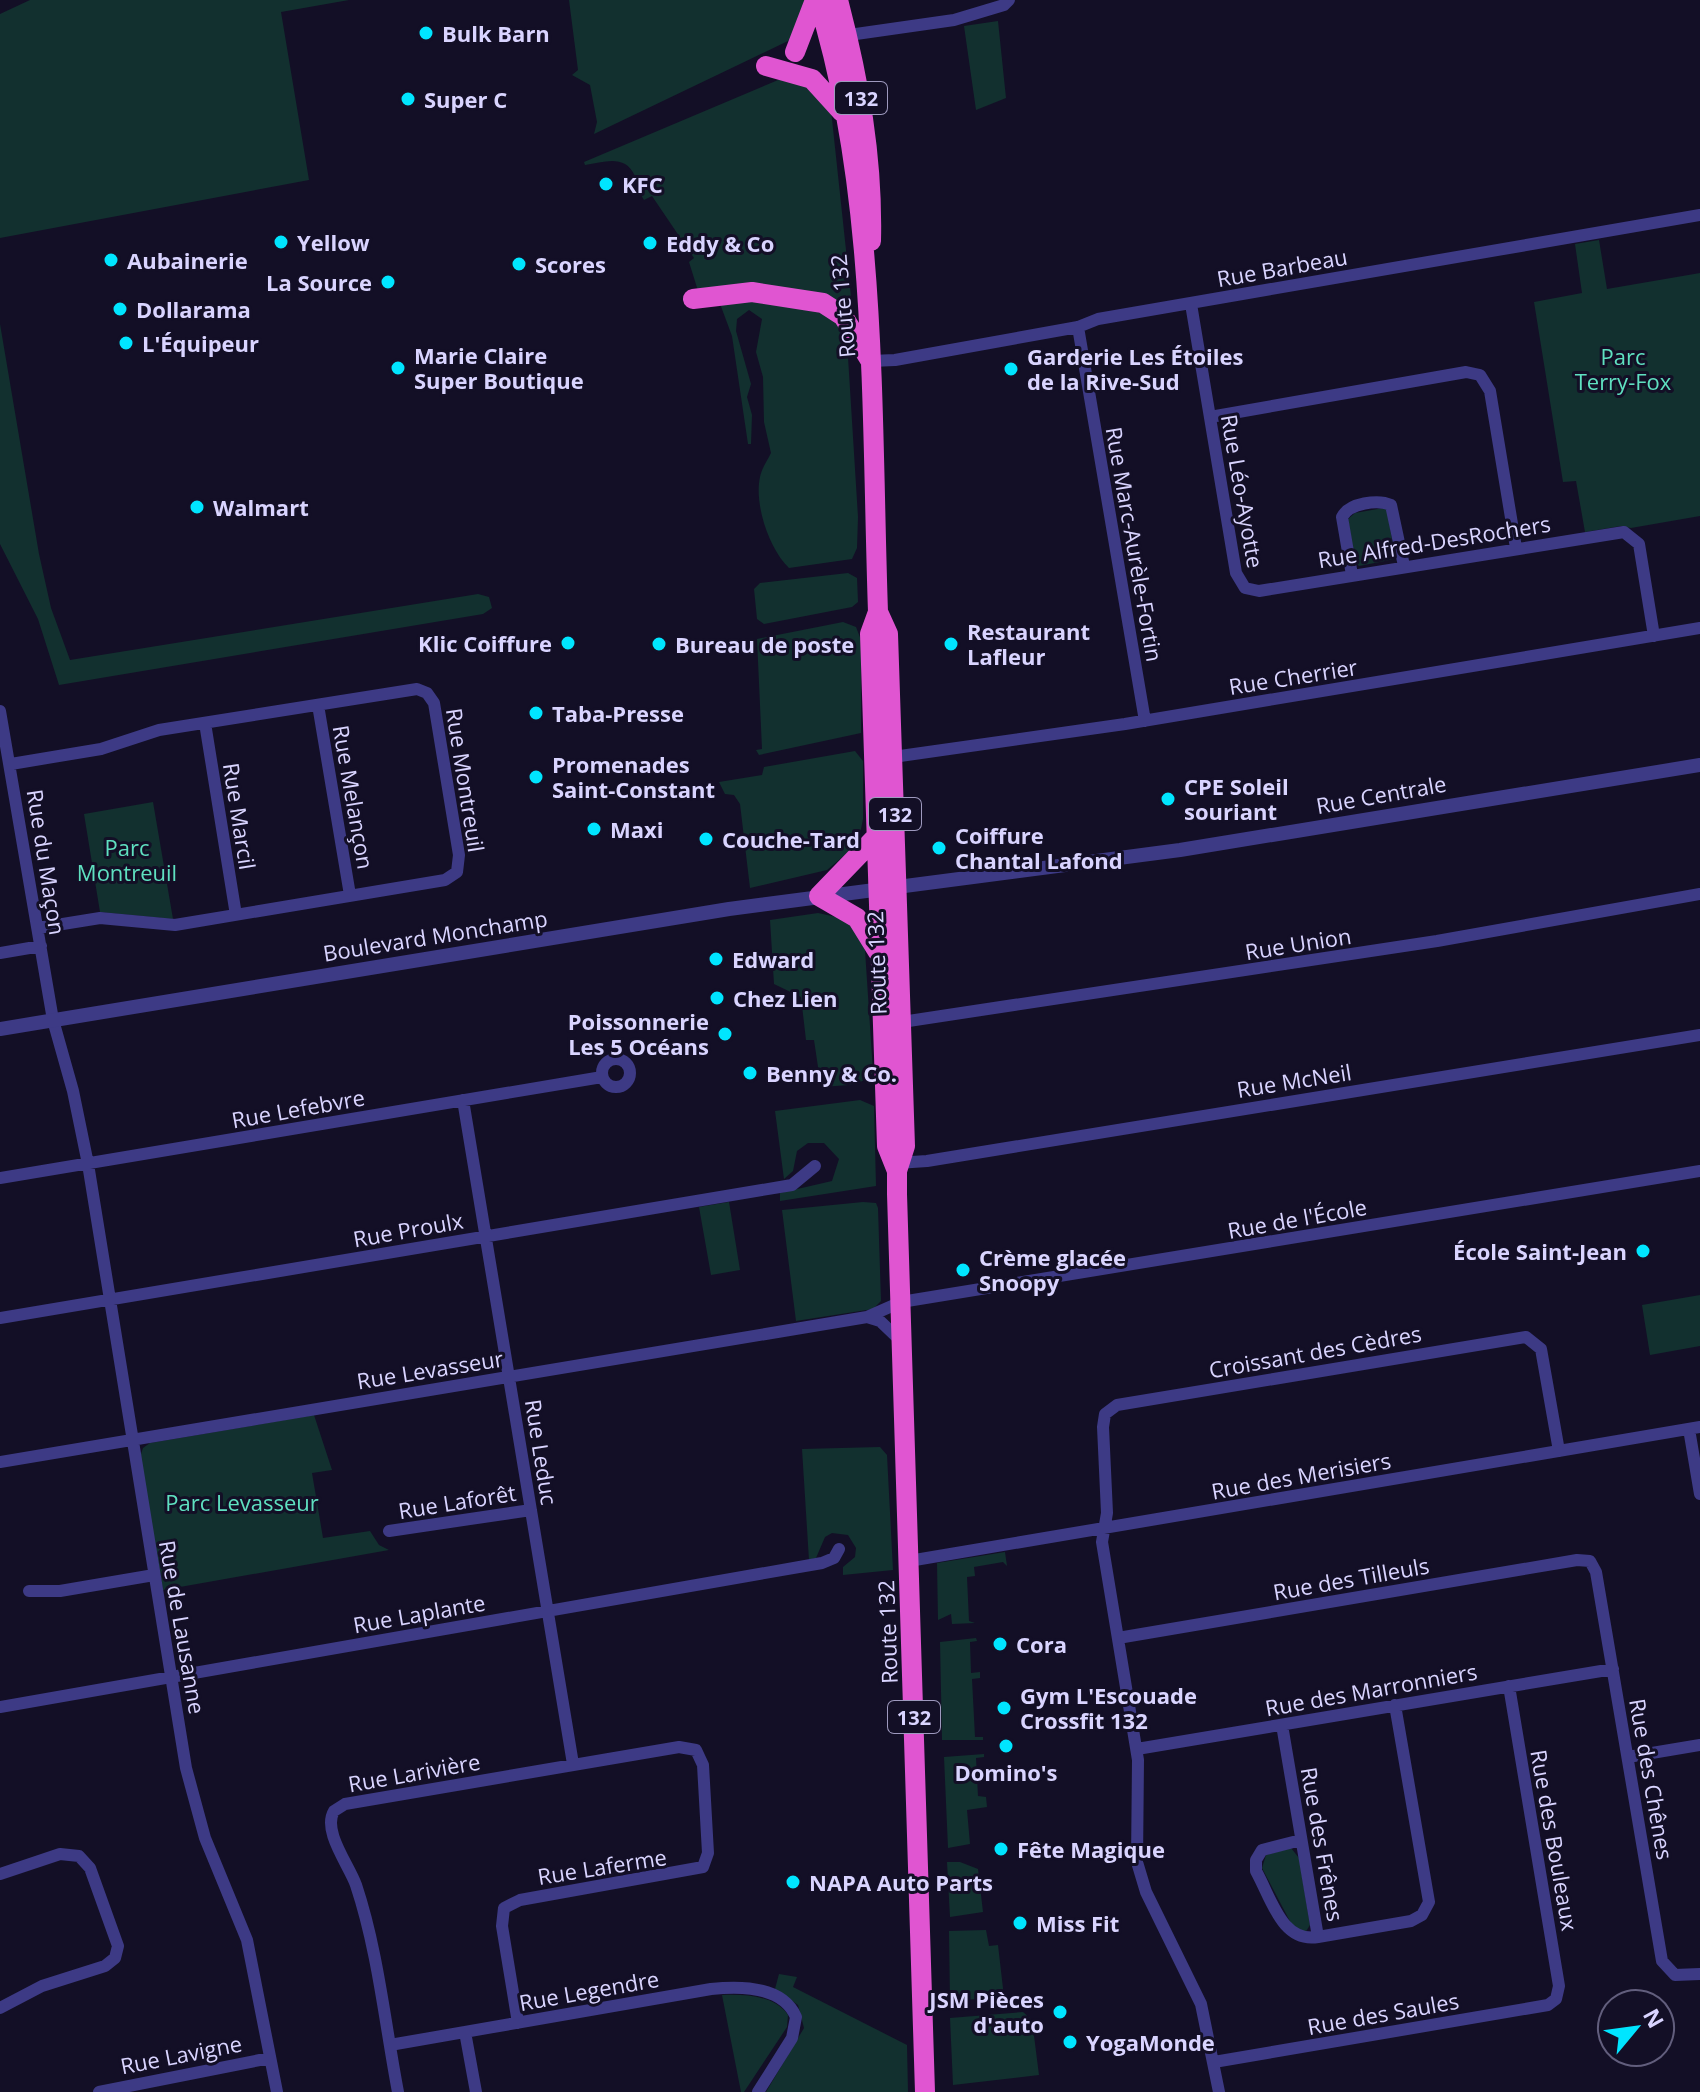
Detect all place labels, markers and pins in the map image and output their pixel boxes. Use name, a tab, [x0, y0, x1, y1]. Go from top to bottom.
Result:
place label: Bulk Barn	[442, 18, 550, 48]
marker: Bulk Barn	[417, 24, 435, 42]
place label: Super C	[424, 84, 507, 114]
marker: Super C	[399, 90, 417, 108]
place label: KFC	[622, 169, 663, 199]
marker: KFC	[597, 175, 615, 193]
place label: Yellow	[297, 227, 370, 257]
place label: Eddy & Co	[666, 228, 774, 258]
marker: Yellow	[272, 233, 290, 251]
marker: Eddy & Co	[641, 234, 659, 252]
place label: Aubainerie	[127, 245, 248, 275]
place label: Scores	[535, 249, 606, 279]
marker: Aubainerie	[102, 251, 120, 269]
marker: Scores	[510, 255, 528, 273]
place label: La Source	[266, 267, 372, 297]
marker: La Source	[379, 273, 397, 291]
place label: Dollarama	[136, 294, 251, 324]
marker: Dollarama	[111, 300, 129, 318]
place label: L'Équipeur	[142, 328, 259, 358]
marker: L'Équipeur	[117, 334, 135, 352]
place label: Marie Claire Super Boutique	[414, 340, 584, 395]
place label: Garderie Les Étoiles de la Rive-Sud	[1027, 341, 1244, 396]
marker: Marie Claire Super Boutique	[389, 359, 407, 377]
marker: Garderie Les Étoiles de la Rive-Sud	[1002, 360, 1020, 378]
place label: Walmart	[213, 492, 309, 522]
marker: Walmart	[188, 498, 206, 516]
place label: Restaurant Lafleur	[967, 616, 1090, 671]
place label: Klic Coiffure	[418, 628, 552, 658]
place label: Bureau de poste	[675, 629, 854, 659]
marker: Klic Coiffure	[559, 634, 577, 652]
marker: Bureau de poste	[650, 635, 668, 653]
marker: Restaurant Lafleur	[942, 635, 960, 653]
place label: Taba-Presse	[552, 698, 684, 728]
marker: Taba-Presse	[527, 704, 545, 722]
place label: Promenades Saint-Constant	[552, 749, 715, 804]
marker: Promenades Saint-Constant	[527, 768, 545, 786]
place label: CPE Soleil souriant	[1184, 771, 1289, 826]
marker: CPE Soleil souriant	[1159, 790, 1177, 808]
place label: Maxi	[610, 814, 663, 844]
marker: Maxi	[585, 820, 603, 838]
place label: Coiffure Chantal Lafond	[955, 820, 1123, 875]
place label: Couche-Tard	[722, 824, 860, 854]
marker: Couche-Tard	[697, 830, 715, 848]
marker: Coiffure Chantal Lafond	[930, 839, 948, 857]
place label: Edward	[732, 944, 814, 974]
marker: Edward	[707, 950, 725, 968]
place label: Chez Lien	[733, 983, 838, 1013]
marker: Chez Lien	[708, 989, 726, 1007]
place label: Poissonnerie Les 5 Océans	[568, 1006, 709, 1061]
marker: Poissonnerie Les 5 Océans	[716, 1025, 734, 1043]
place label: Benny & Co.	[766, 1058, 897, 1088]
marker: Benny & Co.	[741, 1064, 759, 1082]
place label: École Saint-Jean	[1453, 1236, 1627, 1266]
place label: Crème glacée Snoopy	[979, 1242, 1126, 1297]
marker: École Saint-Jean	[1634, 1242, 1652, 1260]
marker: Crème glacée Snoopy	[954, 1261, 972, 1279]
place label: Cora	[1016, 1629, 1067, 1659]
marker: Cora	[991, 1635, 1009, 1653]
place label: Gym L'Escouade Crossfit 132	[1020, 1680, 1197, 1735]
marker: Gym L'Escouade Crossfit 132	[995, 1699, 1013, 1717]
marker: Domino's	[997, 1737, 1015, 1755]
place label: Domino's	[954, 1757, 1058, 1787]
place label: Fête Magique	[1017, 1834, 1165, 1864]
marker: Fête Magique	[992, 1840, 1010, 1858]
place label: NAPA Auto Parts	[809, 1867, 993, 1897]
marker: NAPA Auto Parts	[784, 1873, 802, 1891]
place label: Miss Fit	[1036, 1908, 1119, 1938]
marker: Miss Fit	[1011, 1914, 1029, 1932]
place label: JSM Pièces d'auto	[927, 1984, 1044, 2039]
marker: JSM Pièces d'auto	[1051, 2003, 1069, 2021]
place label: YogaMonde	[1086, 2027, 1215, 2057]
marker: YogaMonde	[1061, 2033, 1079, 2051]

